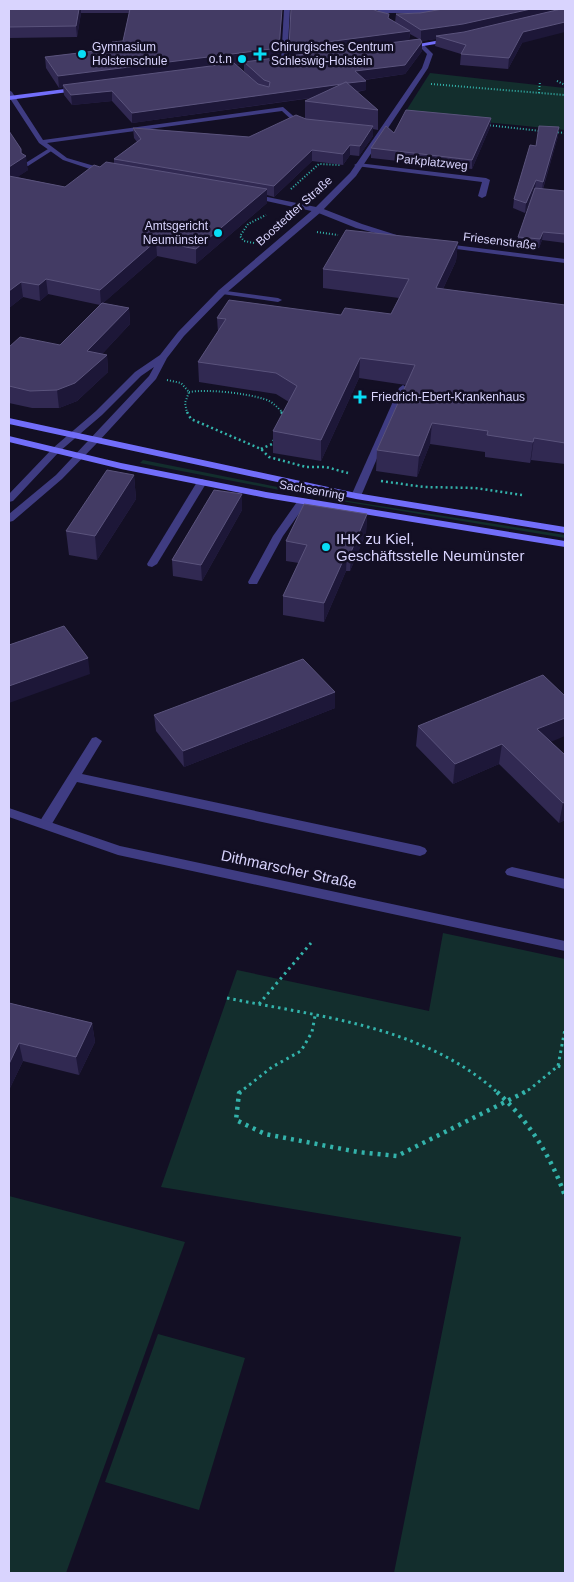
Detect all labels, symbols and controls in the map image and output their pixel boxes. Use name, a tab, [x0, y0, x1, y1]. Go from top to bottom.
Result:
place label: Gymnasium Holstenschule	[92, 40, 168, 68]
place label: Chirurgisches Centrum Schleswig-Holstein	[271, 40, 394, 68]
marker: Chirurgisches Centrum Schleswig-Holstein	[253, 47, 267, 61]
marker: Gymnasium Holstenschule	[76, 48, 88, 60]
place label: o.t.n	[209, 52, 232, 66]
marker: o.t.n	[236, 53, 248, 65]
street label: Parkplatzweg	[395, 151, 469, 173]
street label: Boostedter Straße	[253, 173, 335, 249]
place label: Amtsgericht Neumünster	[143, 219, 209, 247]
marker: Amtsgericht Neumünster	[212, 227, 224, 239]
street label: Friesenstraße	[462, 230, 538, 252]
marker: Friedrich-Ebert-Krankenhaus	[353, 390, 367, 404]
place label: Friedrich-Ebert-Krankenhaus	[371, 390, 525, 404]
street label: Sachsenring	[278, 477, 346, 503]
place label: IHK zu Kiel, Geschäftsstelle Neumünster	[336, 530, 524, 564]
marker: IHK zu Kiel, Geschäftsstelle Neumünster	[320, 541, 332, 553]
street label: Dithmarscher Straße	[220, 846, 358, 892]

